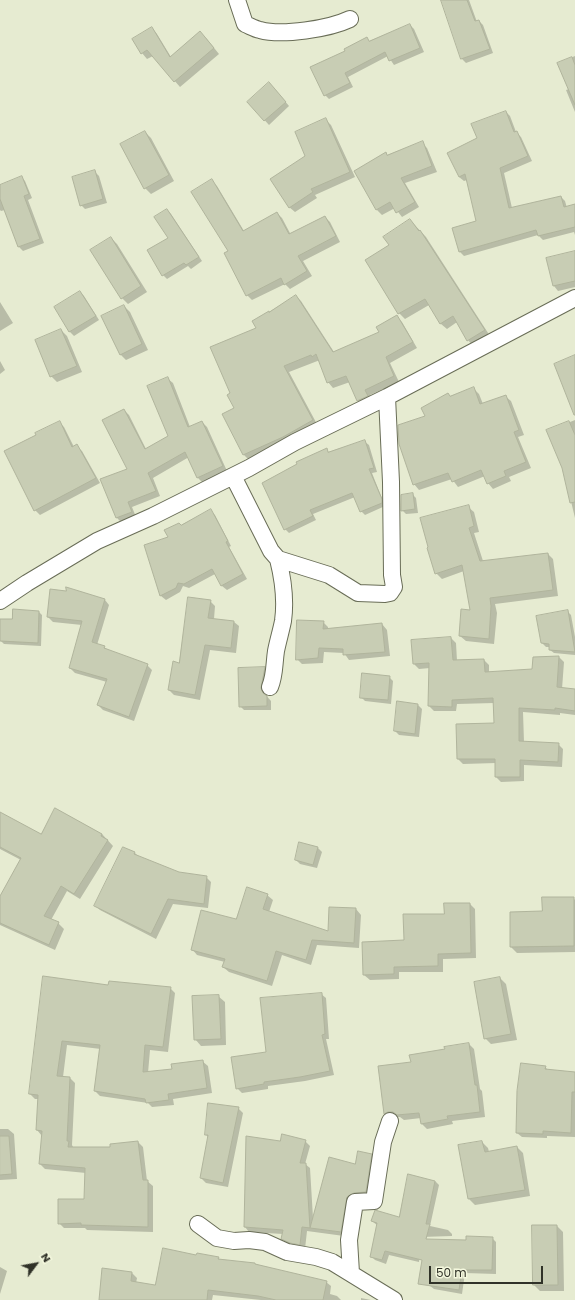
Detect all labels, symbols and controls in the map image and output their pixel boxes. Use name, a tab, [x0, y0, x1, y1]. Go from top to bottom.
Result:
north arrow	[16, 1244, 56, 1284]
text: N	[37, 1250, 55, 1265]
scale bar	[431, 1258, 545, 1284]
text: 50 m	[436, 1264, 467, 1281]

